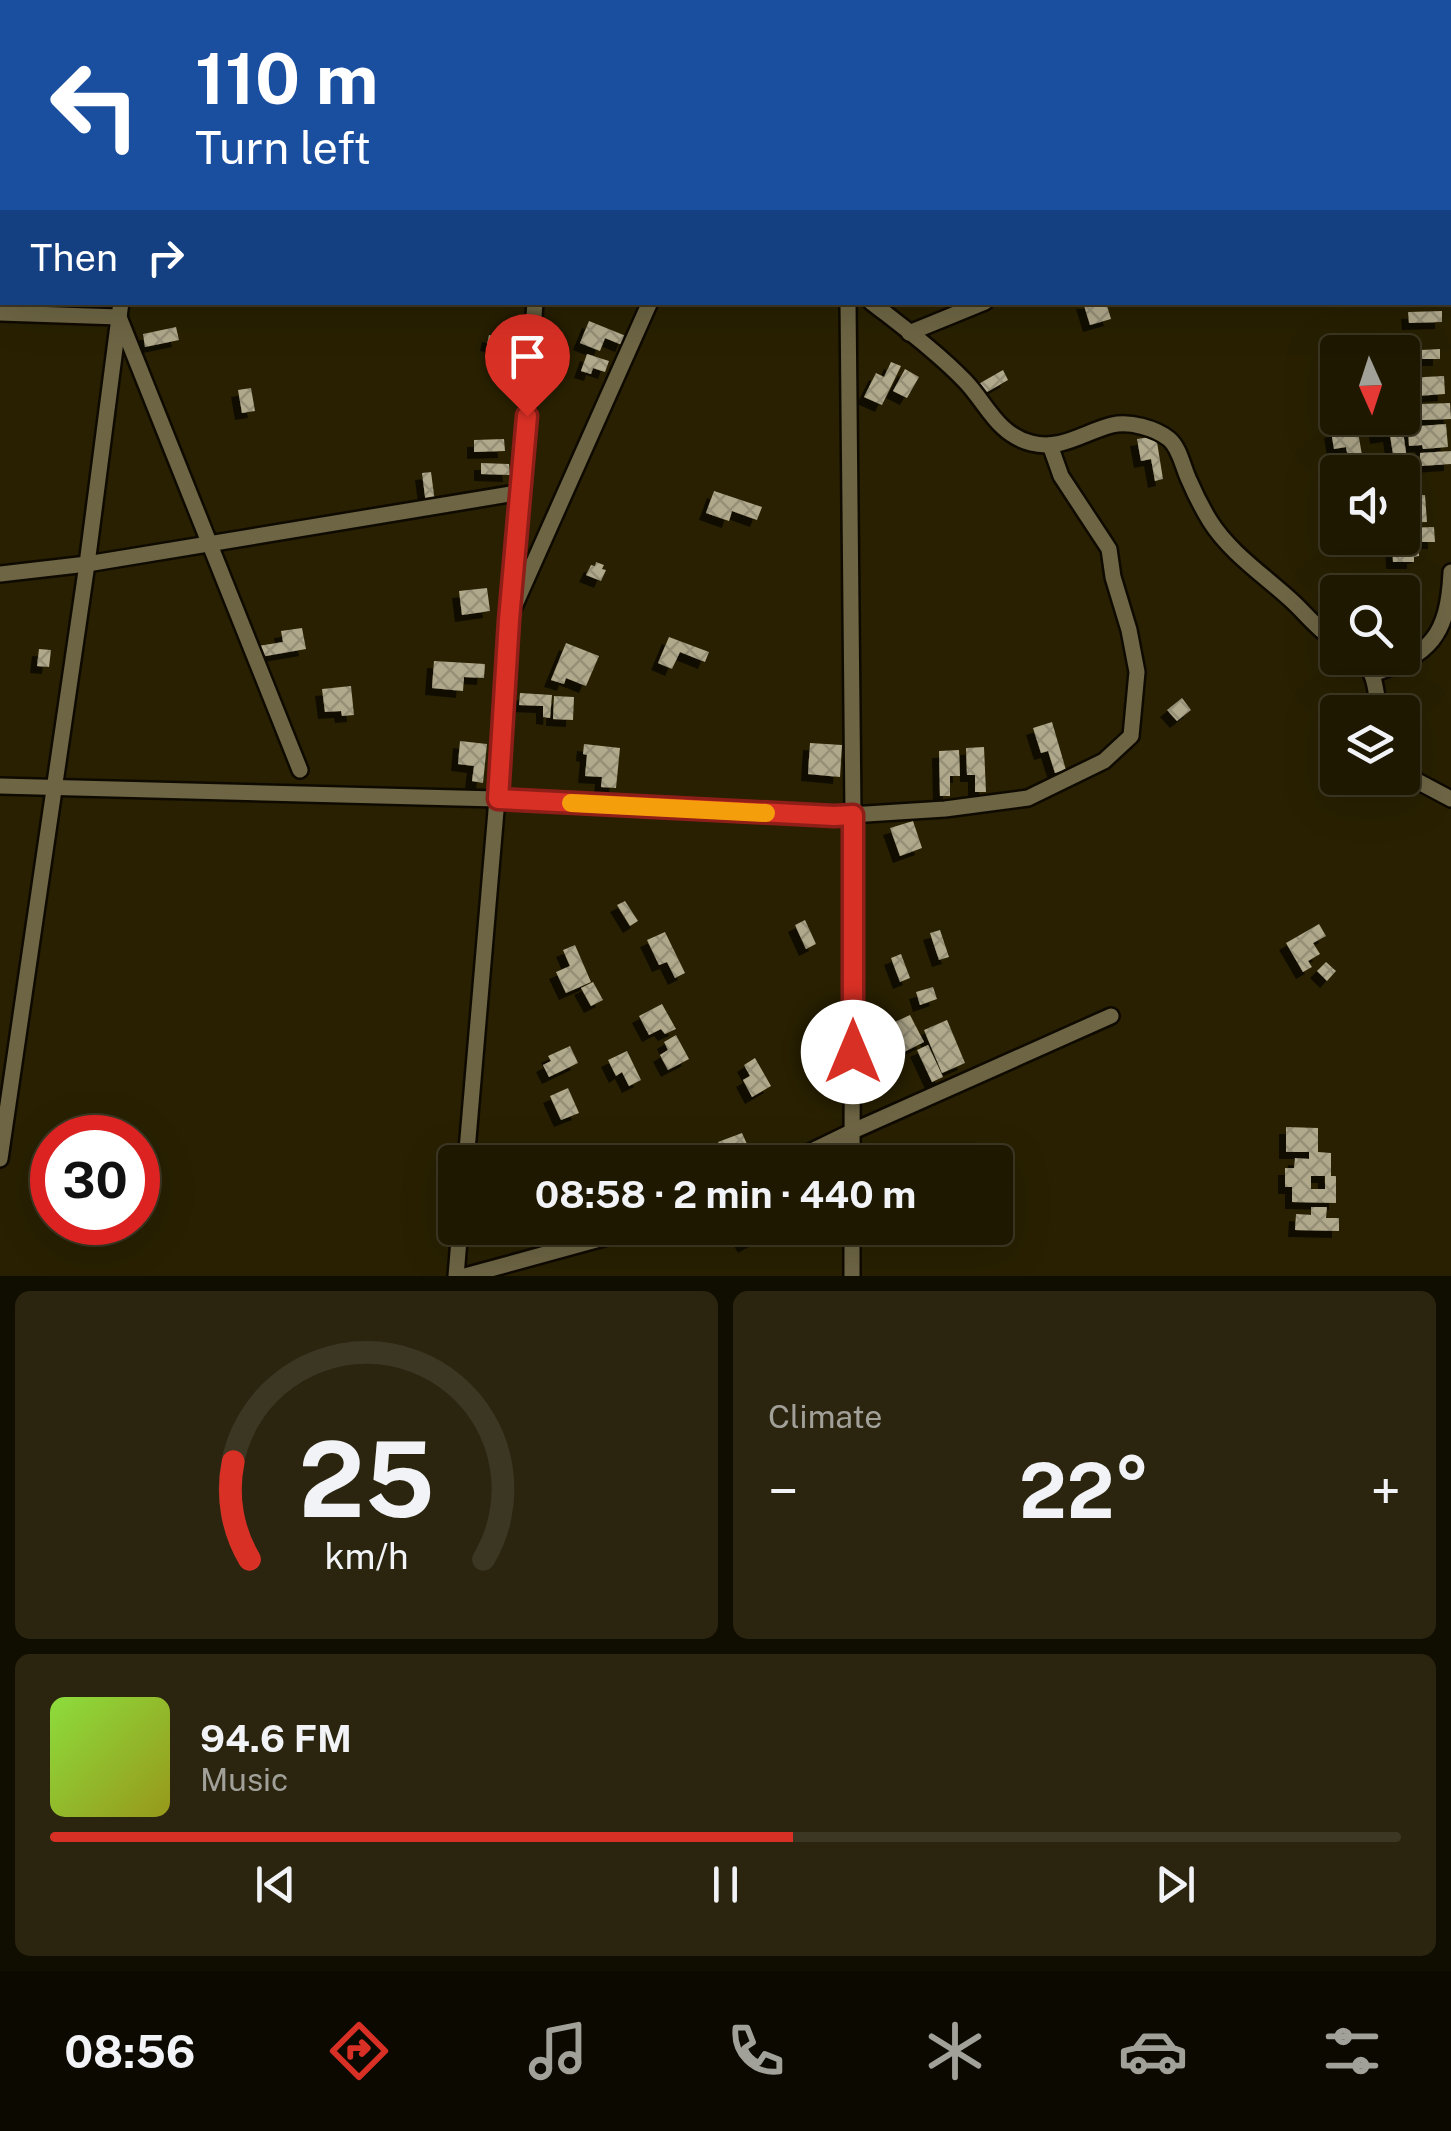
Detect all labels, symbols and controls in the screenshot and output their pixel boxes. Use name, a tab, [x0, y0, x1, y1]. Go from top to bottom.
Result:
text: 110 m	[195, 37, 379, 120]
icon: left	[30, 40, 160, 170]
text: Turn left	[195, 121, 371, 174]
icon: right	[138, 230, 193, 285]
text: Then	[30, 235, 118, 280]
pin	[485, 314, 570, 417]
icon: arrive	[500, 329, 555, 384]
north arrow	[1320, 335, 1420, 435]
map controls	[1320, 335, 1420, 795]
button: sound	[1320, 455, 1420, 555]
button: search	[1320, 575, 1420, 675]
button: layers	[1320, 695, 1420, 795]
position arrow	[801, 1000, 905, 1104]
speed limit sign: 30	[30, 1115, 160, 1245]
text: 08:58 · 2 min · 440 m	[535, 1172, 916, 1217]
text: Climate	[768, 1398, 882, 1435]
text: 25	[298, 1418, 435, 1540]
text: 22°	[1019, 1447, 1150, 1535]
text: −	[768, 1459, 799, 1523]
text: +	[1371, 1459, 1401, 1523]
text: km/h	[324, 1535, 409, 1577]
text: 94.6 FM	[200, 1716, 352, 1761]
text: Music	[200, 1761, 288, 1798]
icon: previous	[248, 1857, 303, 1912]
icon: pause	[698, 1857, 753, 1912]
icon: next	[1148, 1857, 1203, 1912]
icon: directions	[324, 2016, 394, 2086]
icon: music	[523, 2016, 593, 2086]
icon: phone	[721, 2016, 791, 2086]
icon: climate	[920, 2016, 990, 2086]
icon: car	[1118, 2016, 1188, 2086]
icon: filters	[1317, 2016, 1387, 2086]
text: 08:56	[64, 2025, 196, 2078]

